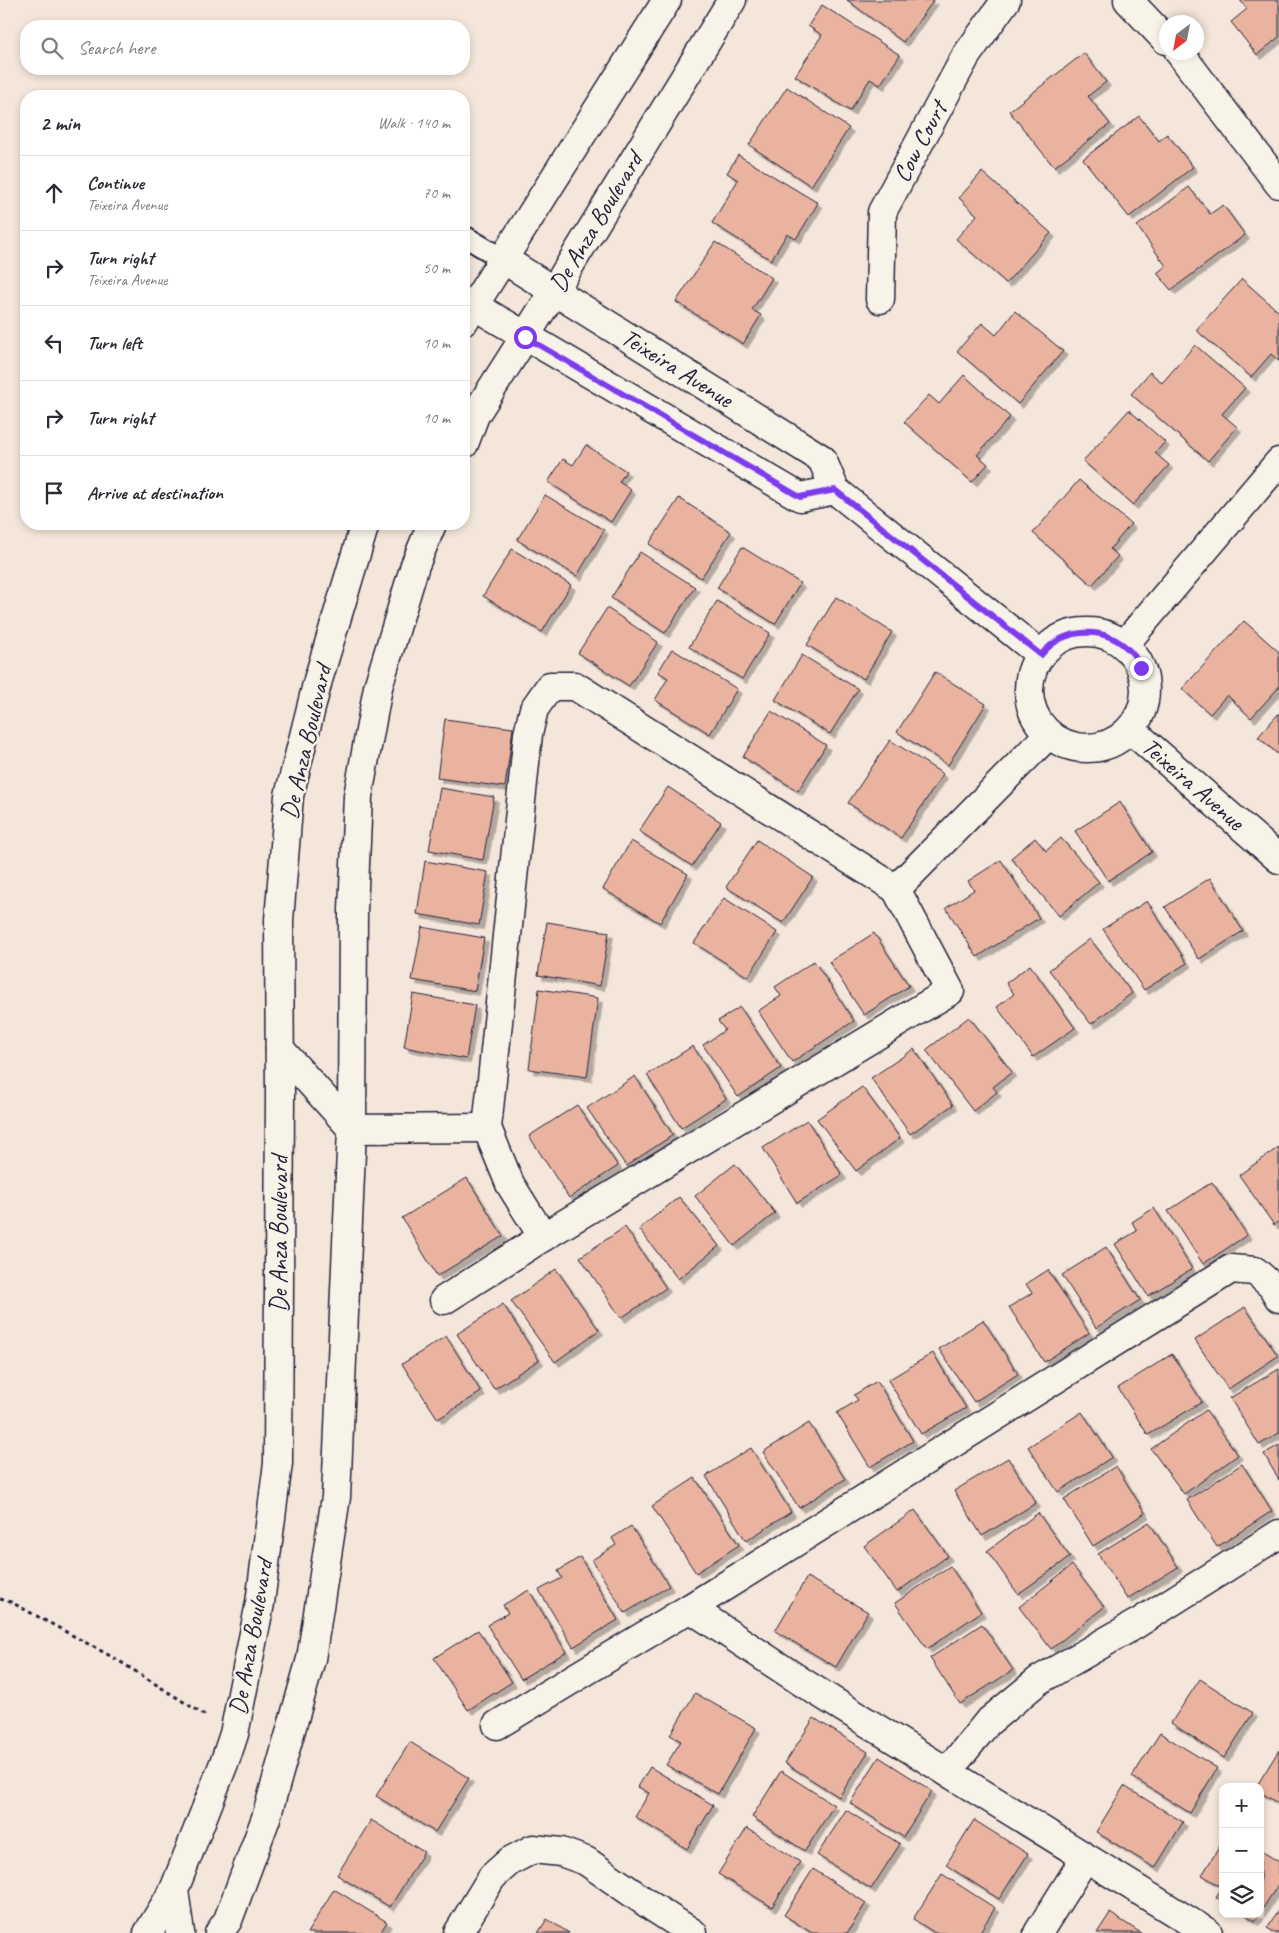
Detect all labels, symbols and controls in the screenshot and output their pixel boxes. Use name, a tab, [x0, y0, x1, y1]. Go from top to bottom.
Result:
north arrow	[1159, 15, 1204, 60]
search box	[20, 20, 470, 75]
icon: search	[38, 34, 66, 62]
text: Search here	[78, 36, 155, 60]
street label: Cow Court	[886, 93, 956, 188]
text: 2 min	[40, 110, 80, 136]
text: Walk · 140 m	[378, 113, 450, 133]
street label: De Anza Boulevard	[542, 144, 652, 298]
text: Continue	[87, 171, 144, 195]
icon: ahead	[40, 179, 68, 207]
text: 70 m	[423, 183, 450, 203]
text: Teixeira Avenue	[87, 195, 168, 215]
text: Turn right	[87, 246, 154, 270]
icon: right	[40, 254, 68, 282]
text: 50 m	[423, 258, 450, 278]
text: Teixeira Avenue	[87, 270, 168, 290]
street label: Teixeira Avenue	[615, 321, 740, 416]
route start	[514, 326, 537, 349]
icon: left	[40, 329, 68, 357]
text: Turn left	[87, 331, 142, 355]
text: 10 m	[423, 333, 450, 353]
icon: right	[40, 404, 68, 432]
text: Turn right	[87, 406, 154, 430]
text: 10 m	[423, 408, 450, 428]
icon: arrive	[40, 479, 68, 507]
text: Arrive at destination	[87, 481, 223, 505]
route end	[1130, 657, 1153, 680]
street label: De Anza Boulevard	[273, 659, 340, 822]
street label: Teixeira Avenue	[1135, 731, 1252, 839]
street label: De Anza Boulevard	[263, 1152, 295, 1313]
street label: De Anza Boulevard	[222, 1554, 281, 1717]
map controls	[1219, 1783, 1264, 1918]
button: +	[1219, 1783, 1264, 1828]
button: −	[1219, 1828, 1264, 1873]
button: layers	[1219, 1873, 1264, 1918]

